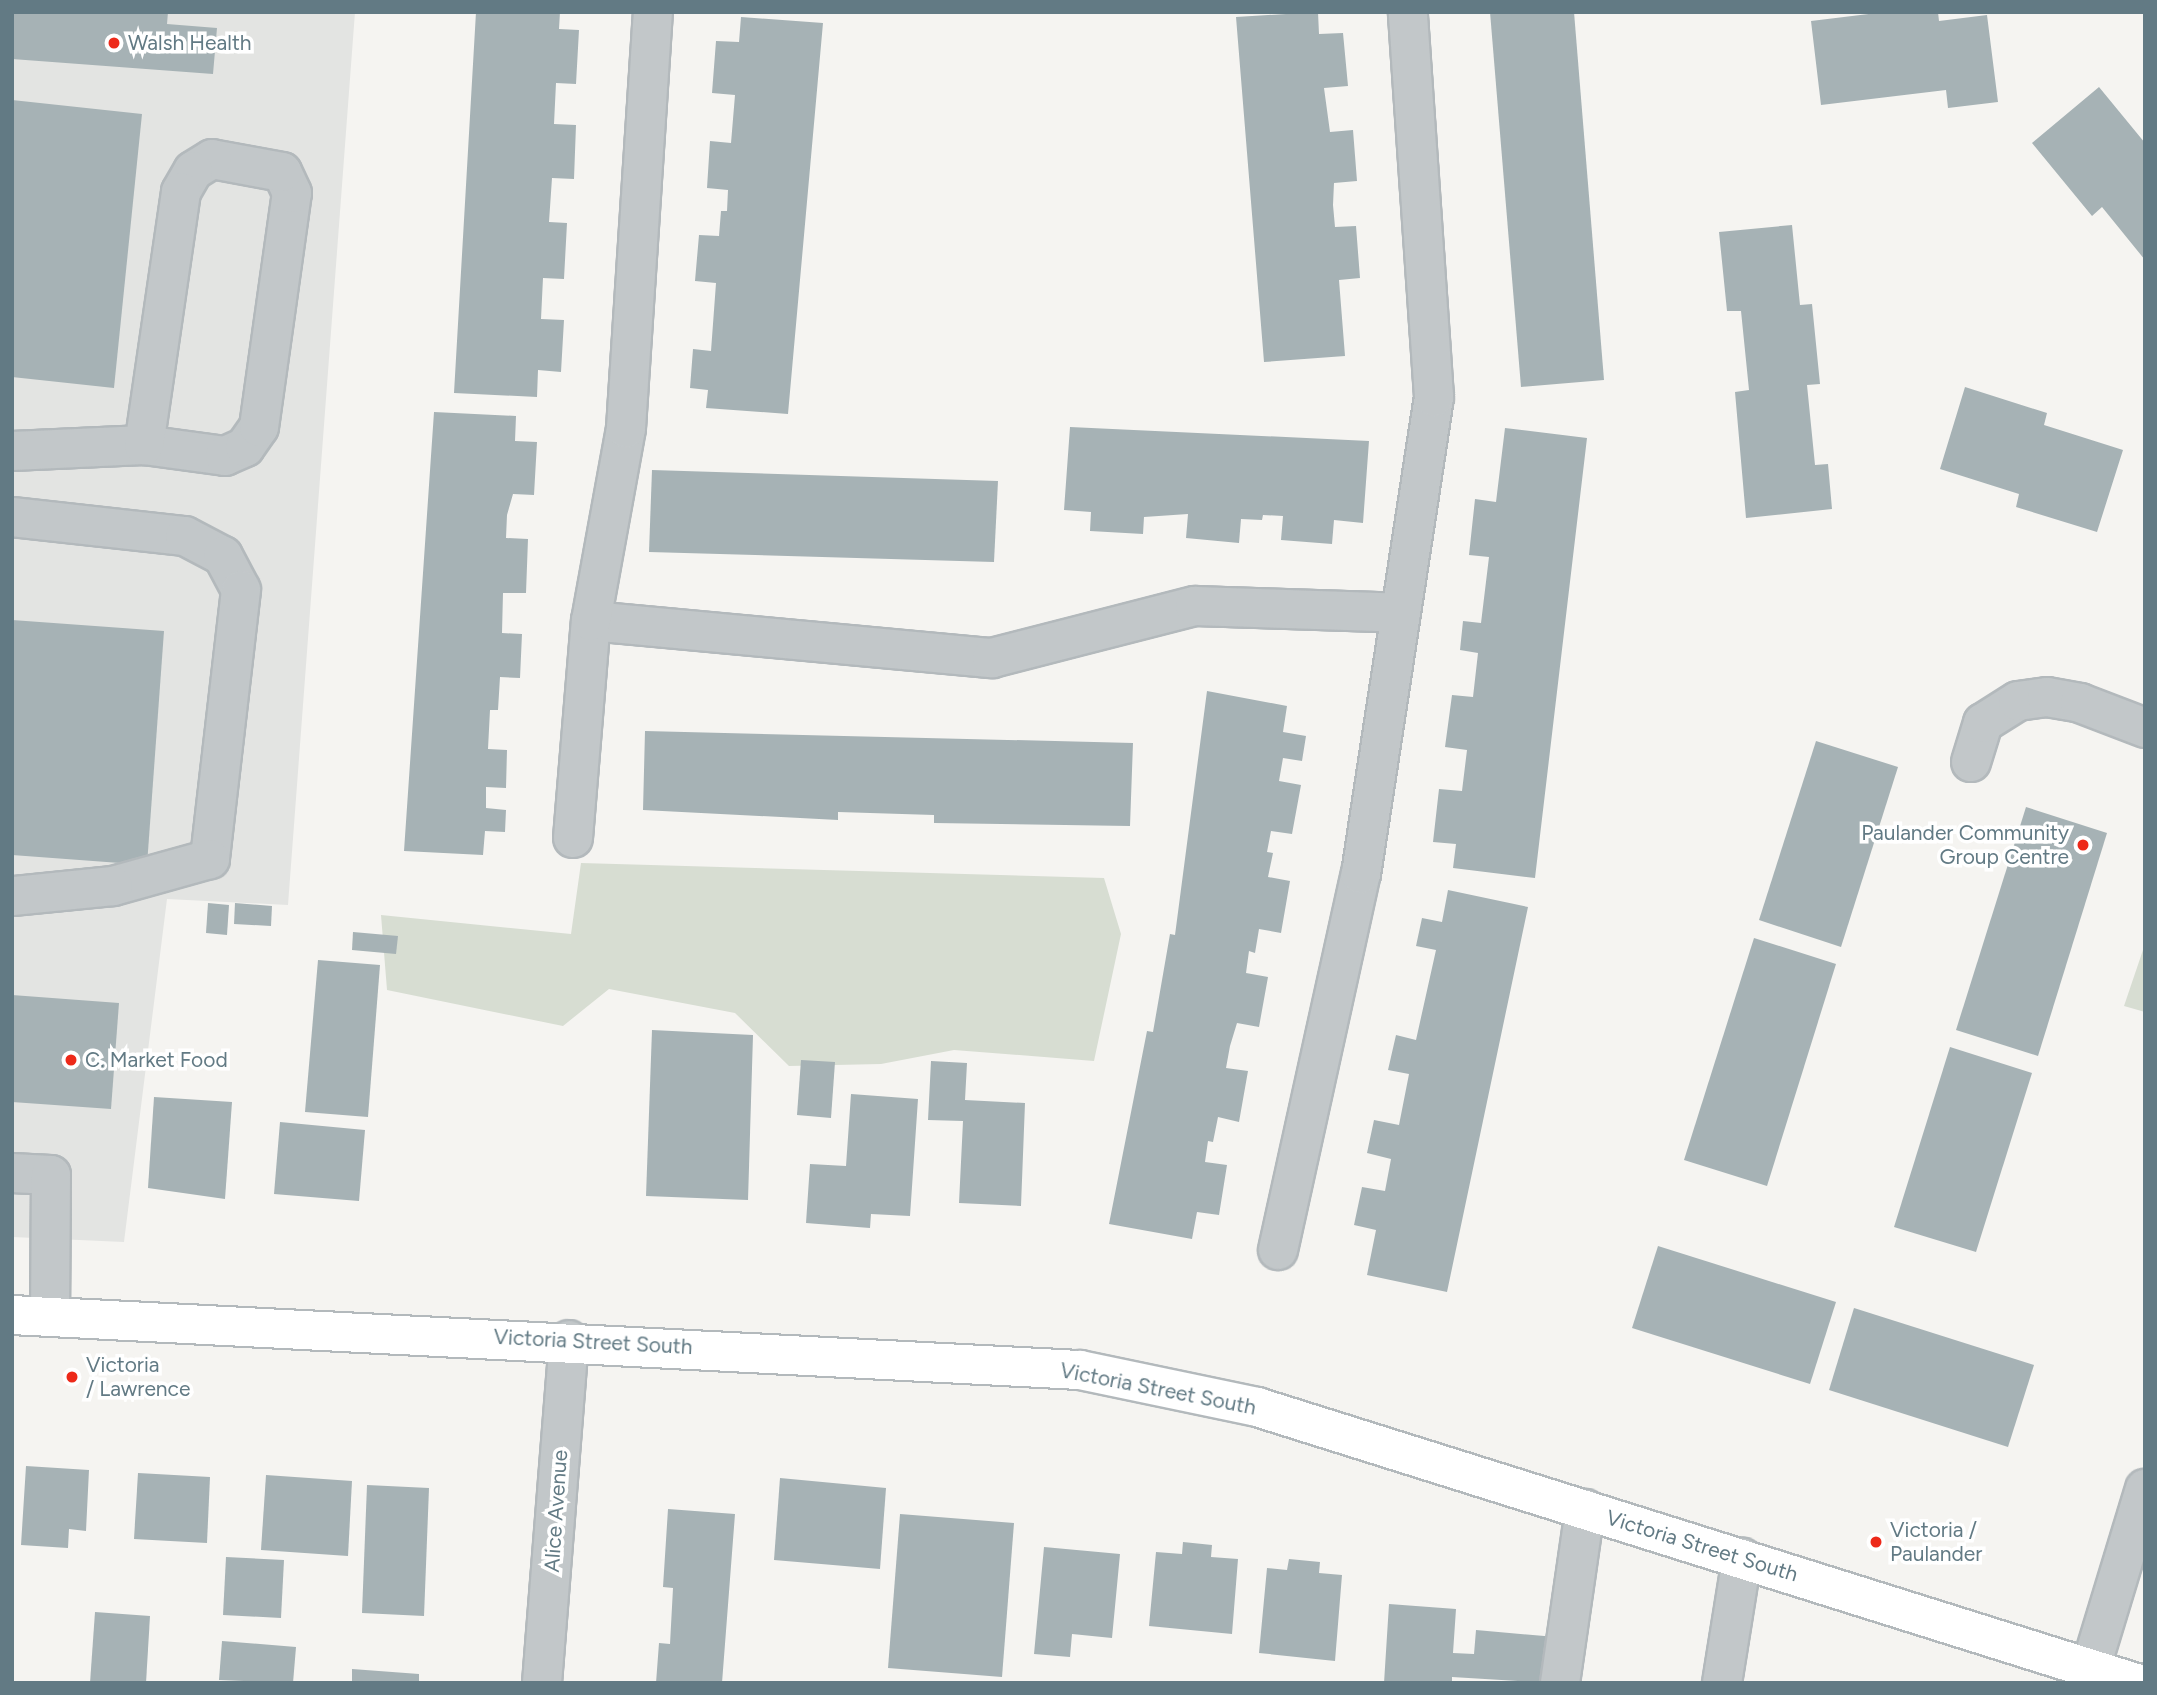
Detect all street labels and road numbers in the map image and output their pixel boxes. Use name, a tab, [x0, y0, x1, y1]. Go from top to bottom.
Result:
street label: Victoria Street South	[493, 1324, 693, 1360]
street label: Victoria Street South	[1058, 1358, 1258, 1420]
street label: Alice Avenue	[539, 1449, 573, 1573]
street label: Victoria Street South	[1603, 1505, 1801, 1587]

